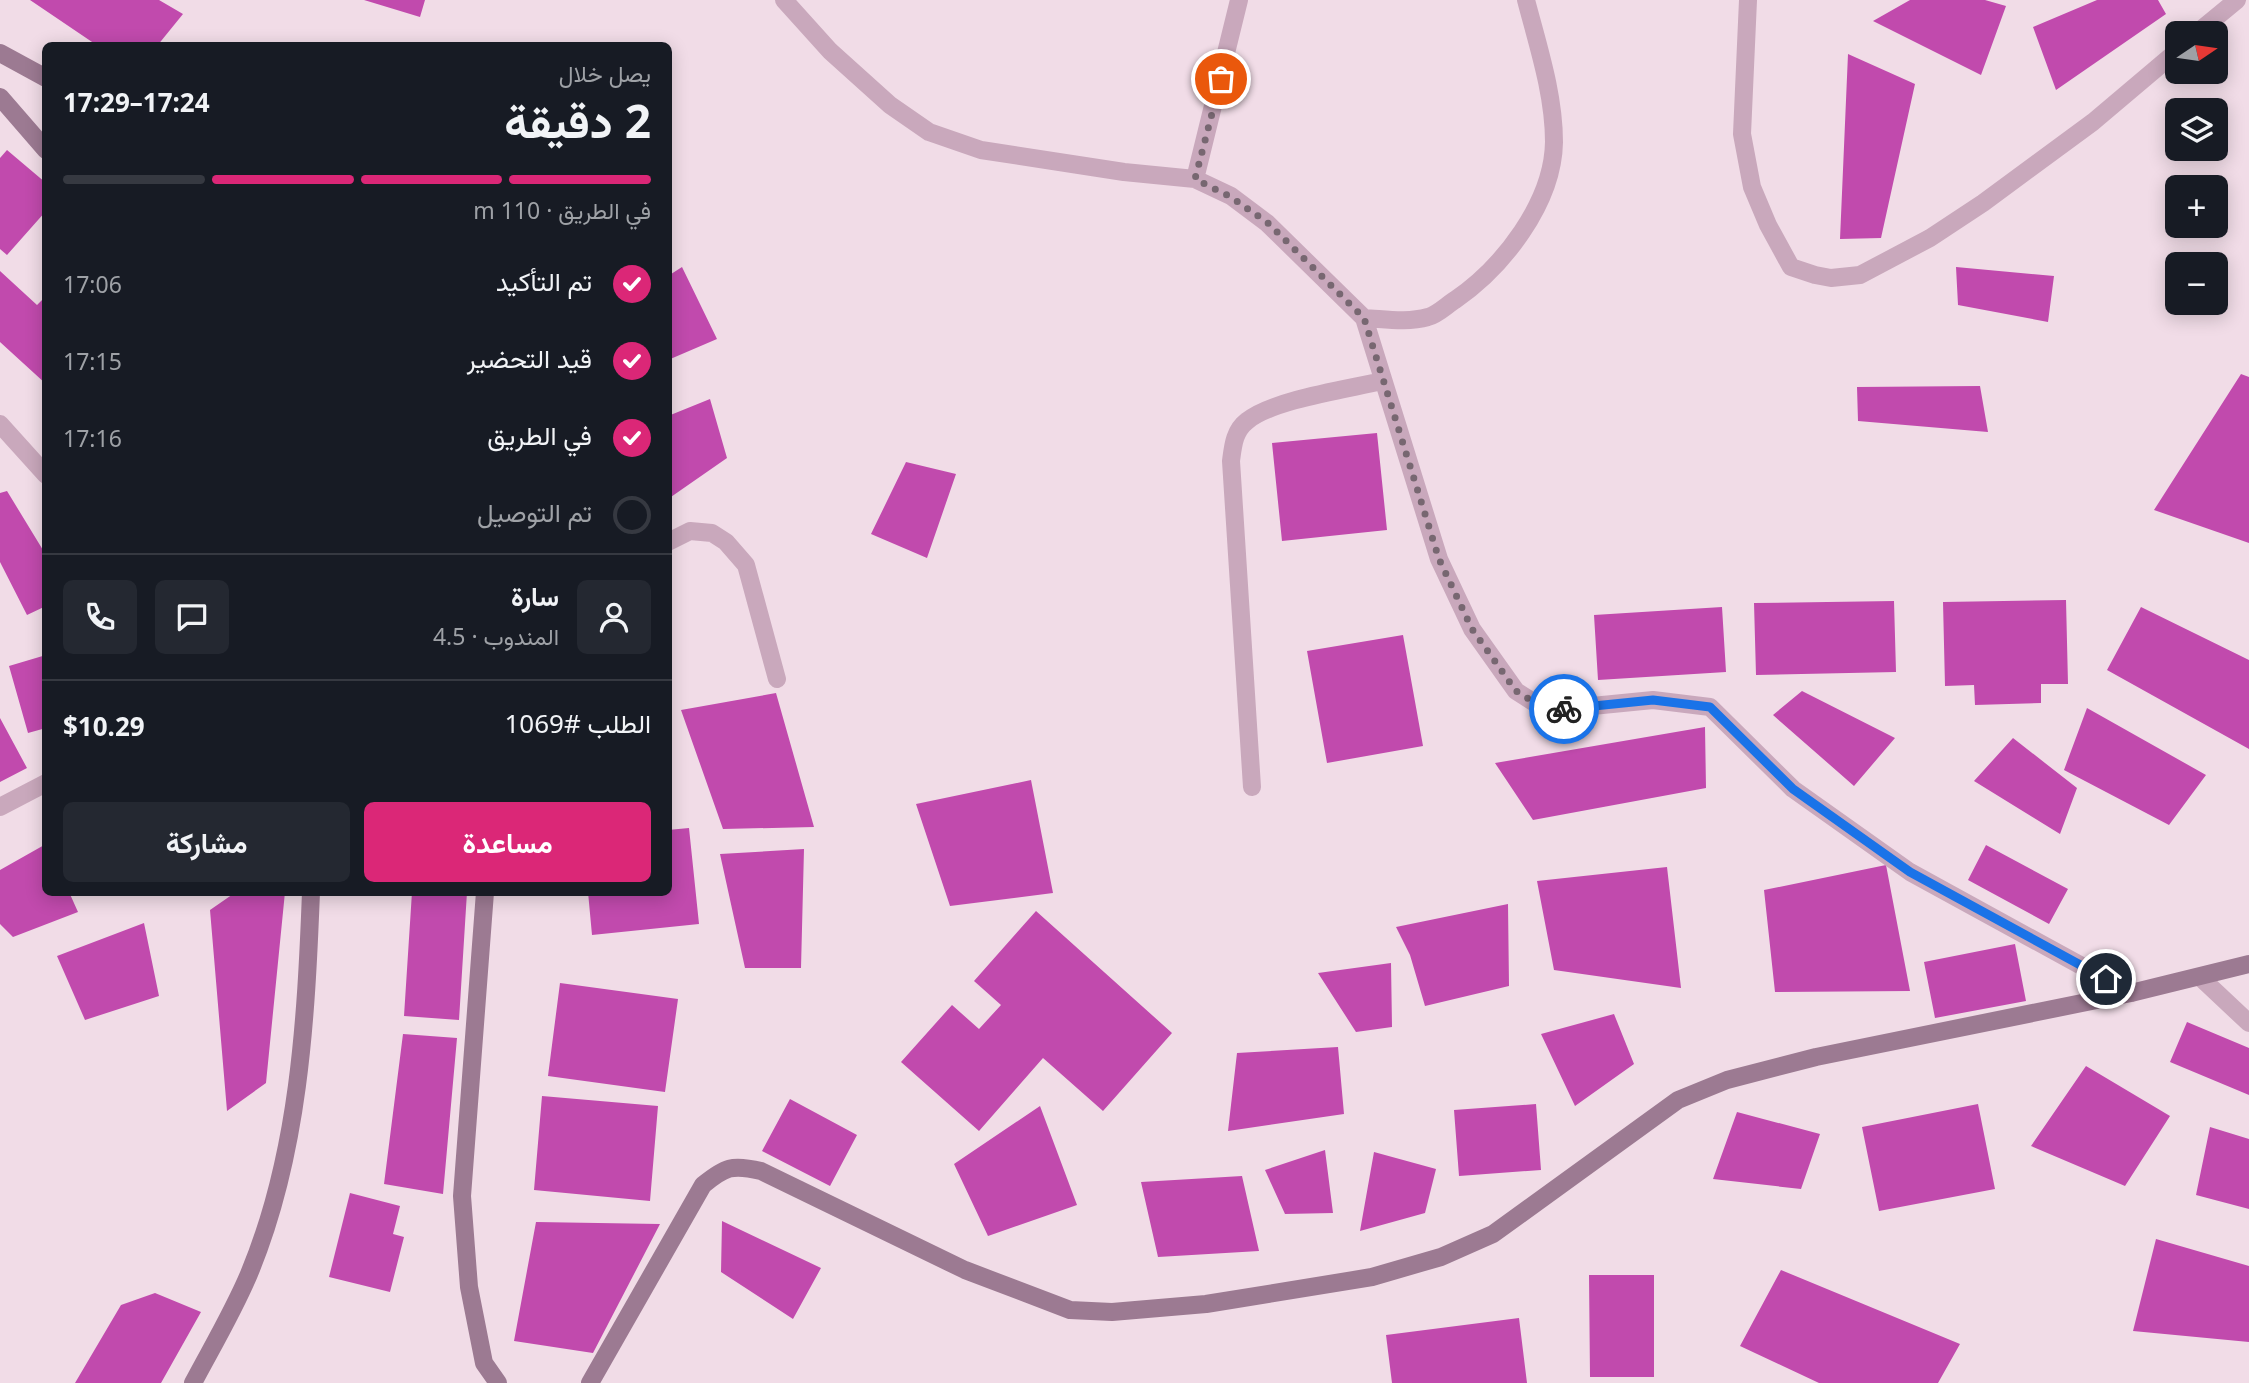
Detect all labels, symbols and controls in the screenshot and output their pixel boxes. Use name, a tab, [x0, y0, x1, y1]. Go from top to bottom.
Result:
north arrow	[2165, 21, 2228, 84]
map controls	[2165, 21, 2228, 315]
pin	[1191, 49, 1251, 109]
text: يصل خلال	[559, 57, 651, 89]
icon: bag	[1202, 60, 1240, 98]
text: 17:24–17:29	[63, 84, 210, 120]
text: 2 دقيقة	[504, 89, 651, 151]
button: layers	[2165, 98, 2228, 161]
button: +	[2165, 175, 2228, 238]
text: في الطريق · 110 m	[473, 194, 651, 226]
button: −	[2165, 252, 2228, 315]
text: تم التأكيد	[496, 263, 592, 299]
icon: check	[613, 265, 651, 303]
text: 17:06	[63, 268, 122, 300]
text: قيد التحضير	[467, 340, 592, 376]
icon: check	[613, 342, 651, 380]
text: 17:15	[63, 345, 122, 377]
text: في الطريق	[487, 417, 592, 453]
icon: check	[613, 419, 651, 457]
text: 17:16	[63, 422, 122, 454]
text: تم التوصيل	[477, 494, 592, 530]
text: سارة	[511, 578, 559, 614]
button: phone	[63, 580, 137, 654]
button: chat	[155, 580, 229, 654]
button: person	[577, 580, 651, 654]
text: المندوب · 4.5	[433, 620, 559, 652]
courier	[1529, 674, 1599, 744]
icon: bike	[1545, 690, 1583, 728]
text: الطلب #1069	[504, 705, 651, 741]
text: $10.29	[63, 708, 145, 744]
button: مشاركة	[63, 802, 350, 882]
button: مساعدة	[364, 802, 651, 882]
pin	[2076, 949, 2136, 1009]
icon: home	[2087, 960, 2125, 998]

